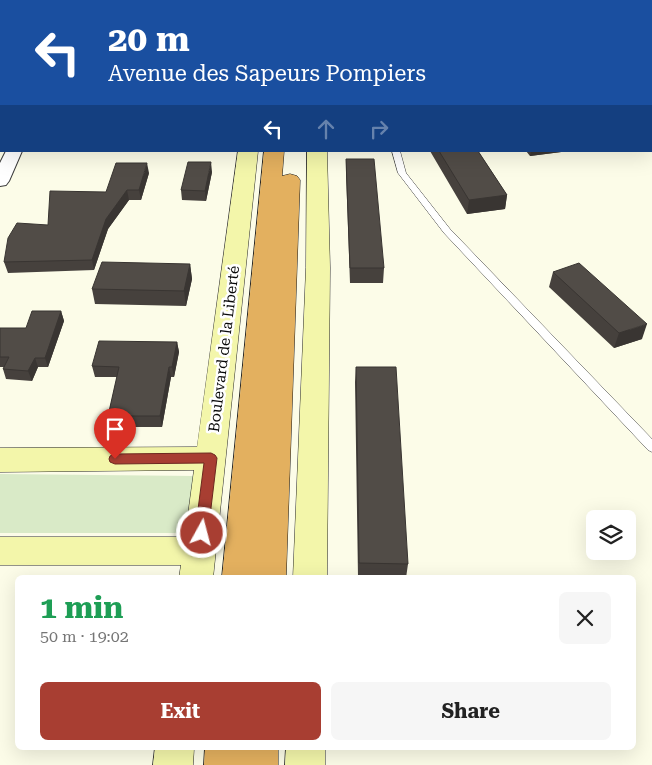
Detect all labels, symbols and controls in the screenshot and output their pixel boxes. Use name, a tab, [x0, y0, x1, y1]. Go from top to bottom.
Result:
text: 20 m	[108, 19, 190, 60]
icon: left	[25, 20, 90, 85]
text: Avenue des Sapeurs Pompiers	[108, 61, 426, 86]
icon: left	[259, 115, 287, 143]
icon: ahead	[312, 115, 340, 143]
icon: right	[365, 115, 393, 143]
street label: Boulevard de la Liberté	[205, 265, 243, 433]
pin	[94, 408, 136, 459]
icon: arrive	[101, 415, 129, 443]
position arrow	[175, 506, 227, 558]
map controls	[586, 510, 636, 560]
button: layers	[586, 510, 636, 560]
text: 1 min	[40, 590, 123, 625]
button: close	[559, 592, 611, 644]
text: 50 m · 19:02	[40, 627, 129, 646]
button: Exit	[40, 682, 321, 740]
button: Share	[331, 682, 611, 740]

